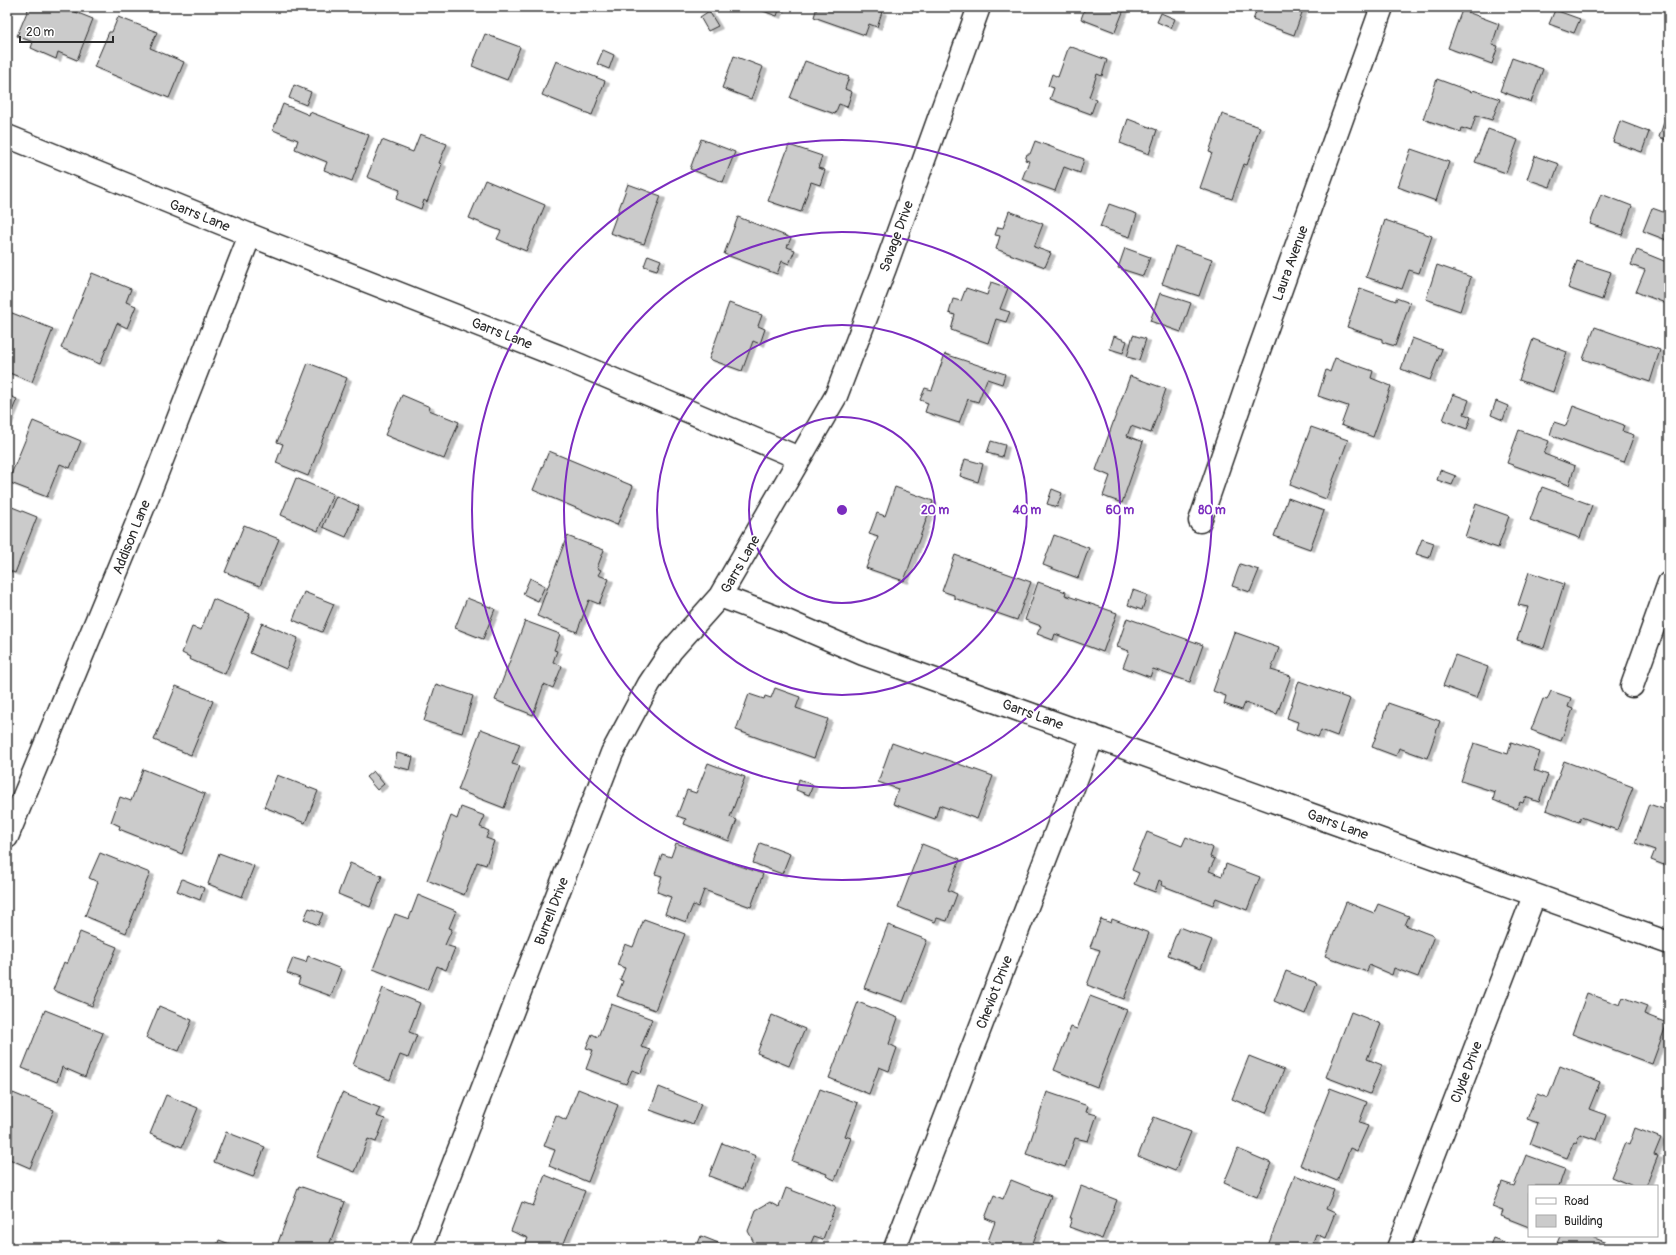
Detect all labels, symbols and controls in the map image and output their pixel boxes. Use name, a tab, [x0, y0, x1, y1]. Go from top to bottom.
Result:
scale bar	[20, 18, 113, 44]
text: 20 m	[26, 25, 55, 40]
street label: Garrs Lane	[167, 196, 233, 235]
street label: Savage Drive	[876, 198, 917, 274]
street label: Laura Avenue	[1269, 223, 1312, 303]
street label: Garrs Lane	[469, 314, 535, 353]
street label: Addison Lane	[109, 497, 154, 577]
centre of rings	[835, 503, 849, 517]
text: 20 m	[921, 503, 949, 518]
text: 40 m	[1012, 503, 1042, 518]
text: 60 m	[1106, 503, 1135, 518]
text: 80 m	[1198, 503, 1226, 518]
street label: Garrs Lane	[717, 532, 764, 596]
street label: Garrs Lane	[1000, 696, 1066, 733]
street label: Garrs Lane	[1305, 806, 1371, 843]
street label: Burrell Drive	[531, 875, 572, 947]
street label: Cheviot Drive	[973, 953, 1016, 1031]
street label: Clyde Drive	[1447, 1039, 1486, 1105]
legend	[1528, 1185, 1658, 1237]
text: Road	[1564, 1194, 1589, 1209]
text: Building	[1564, 1214, 1603, 1229]

